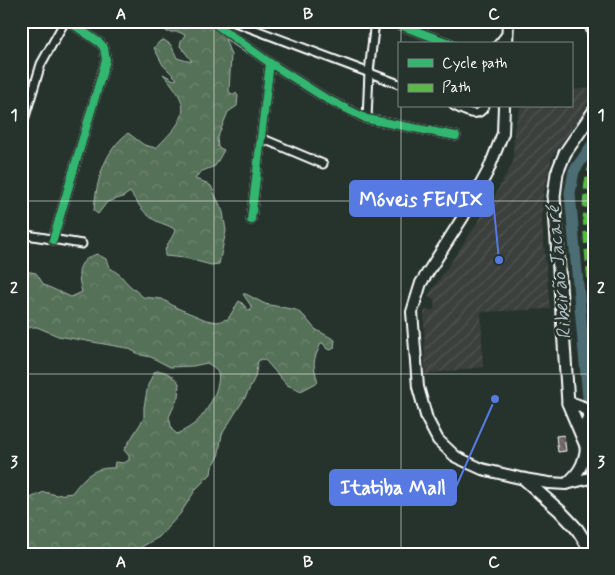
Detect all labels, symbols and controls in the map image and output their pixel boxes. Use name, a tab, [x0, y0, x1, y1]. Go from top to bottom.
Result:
text: A	[116, 4, 126, 25]
text: B	[303, 4, 313, 25]
text: C	[488, 4, 500, 25]
legend	[398, 42, 572, 108]
text: Cycle path	[442, 54, 507, 74]
text: Path	[442, 78, 471, 98]
text: 1	[10, 105, 18, 126]
text: 1	[597, 105, 605, 126]
callout: Móveis FENIX	[350, 181, 493, 216]
text: Móveis FENIX	[359, 187, 483, 214]
water label: Ribeirão Jacaré	[540, 202, 579, 341]
text: 2	[10, 278, 18, 299]
text: 2	[597, 278, 605, 299]
text: 3	[10, 452, 18, 473]
text: 3	[597, 452, 605, 473]
callout: Itatiba Mall	[330, 470, 456, 505]
text: Itatiba Mall	[340, 475, 446, 502]
text: A	[116, 552, 126, 573]
text: B	[303, 552, 313, 573]
text: C	[488, 552, 500, 573]

